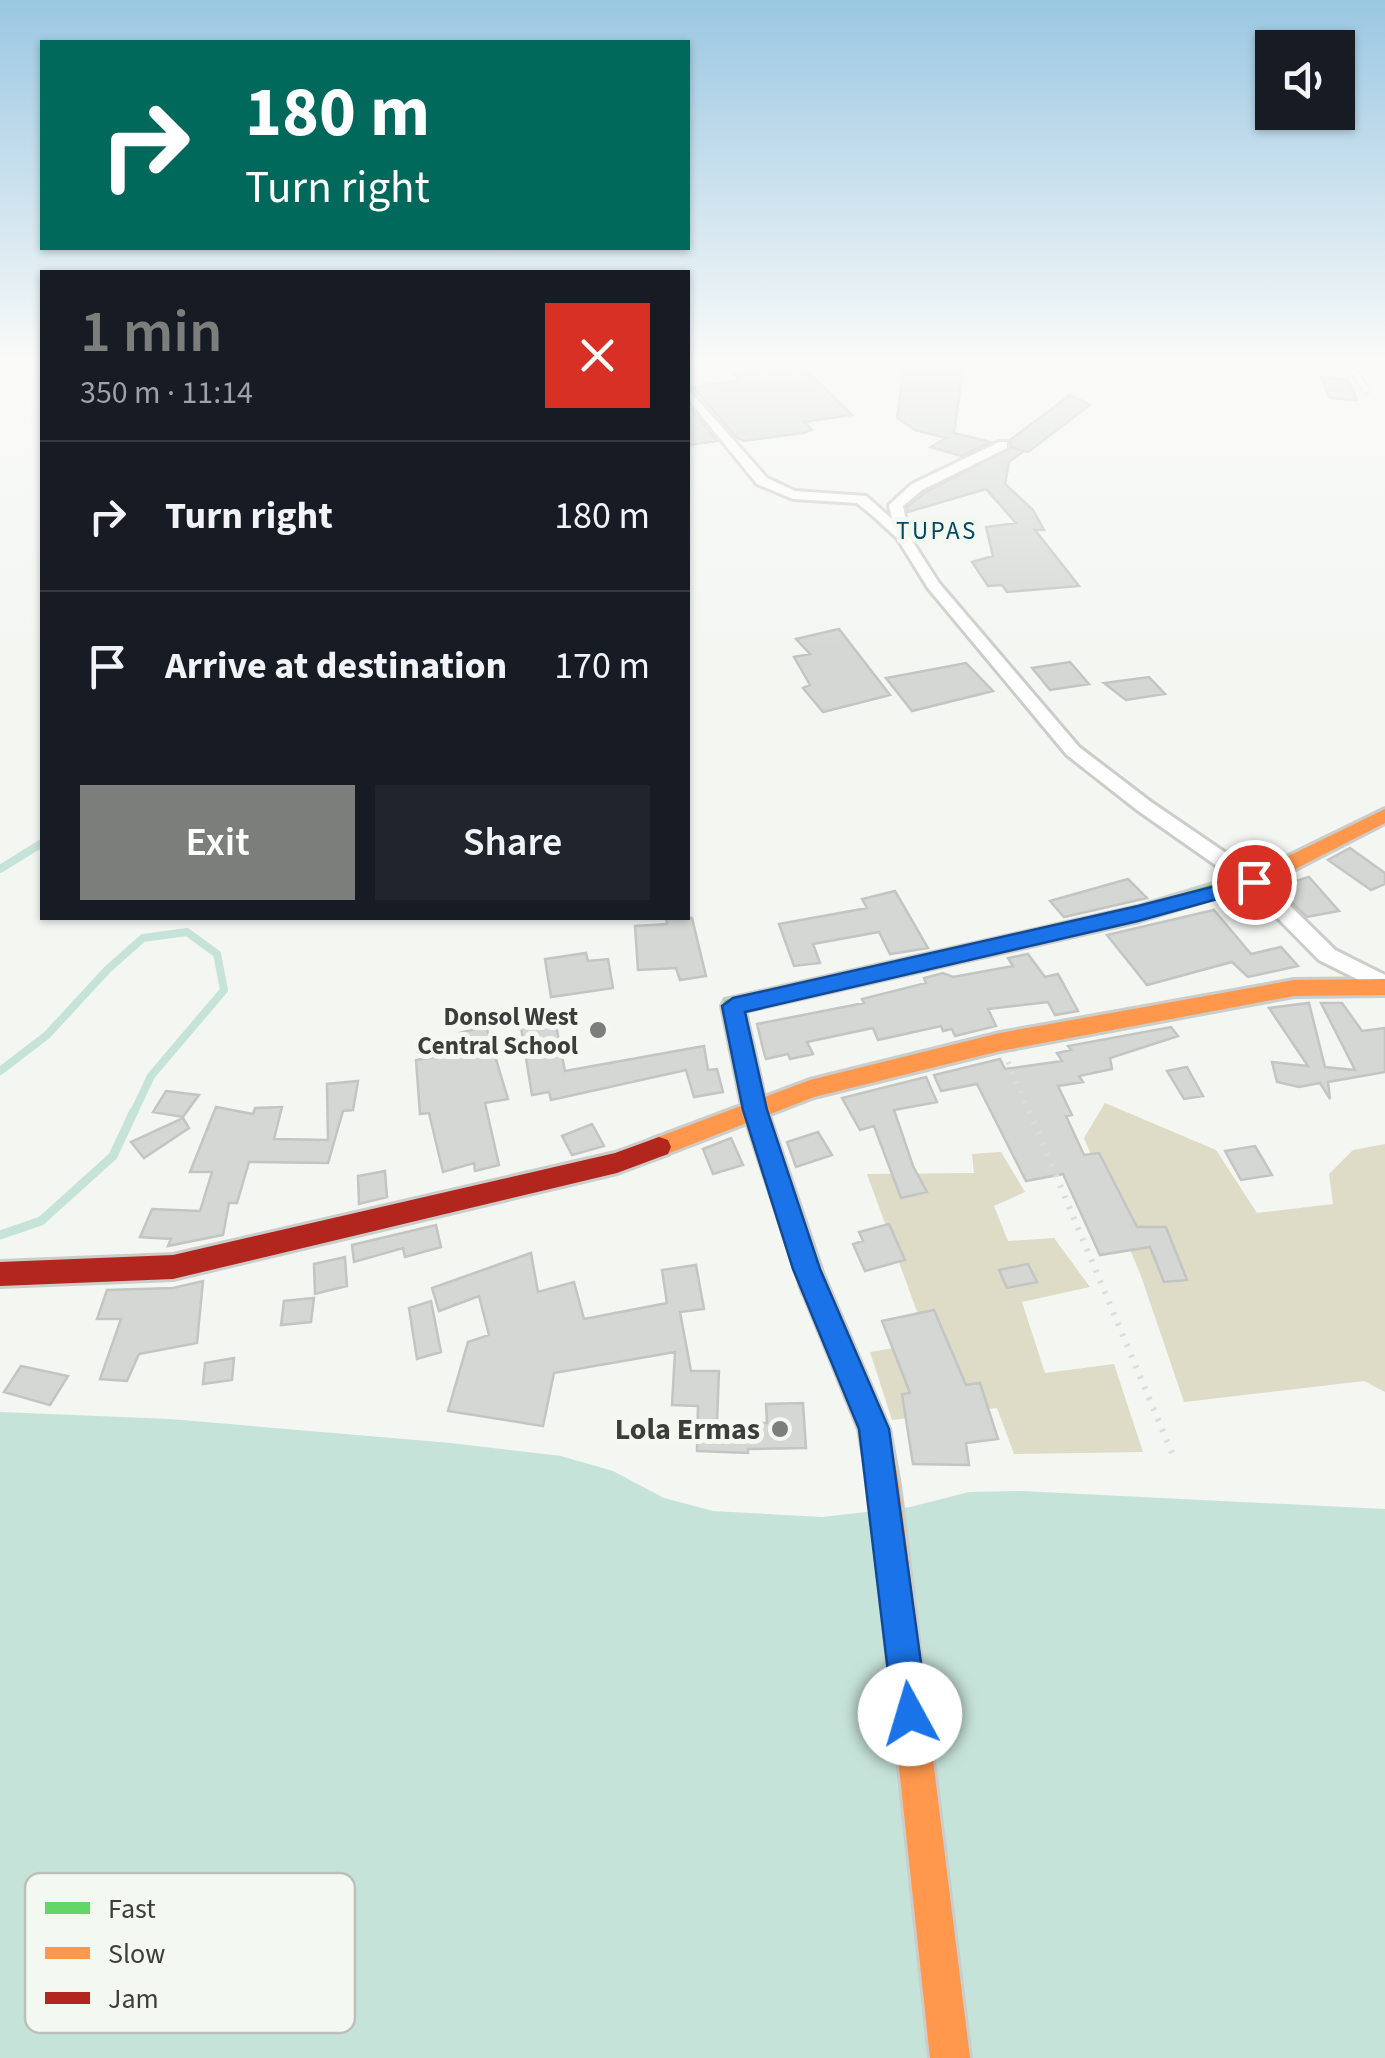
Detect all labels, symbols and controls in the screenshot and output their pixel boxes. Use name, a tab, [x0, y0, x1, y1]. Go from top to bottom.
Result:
map controls	[1255, 30, 1355, 130]
button: sound	[1255, 30, 1355, 130]
text: 180 m	[245, 63, 430, 163]
icon: right	[80, 80, 210, 210]
text: Turn right	[245, 156, 430, 220]
text: 1 min	[80, 290, 223, 375]
button: close	[545, 303, 650, 408]
text: 350 m · 11:14	[80, 370, 253, 416]
icon: right	[80, 489, 135, 544]
text: Turn right	[165, 489, 333, 543]
text: 180 m	[554, 489, 650, 543]
district label: TUPAS	[896, 513, 978, 549]
icon: arrive	[80, 639, 135, 694]
text: Arrive at destination	[165, 639, 507, 693]
text: 170 m	[554, 639, 650, 693]
button: Exit	[80, 785, 355, 900]
button: Share	[375, 785, 650, 900]
pin	[1212, 840, 1297, 925]
icon: arrive	[1227, 855, 1282, 910]
place label: Donsol West Central School	[417, 999, 578, 1064]
marker: Donsol West Central School	[587, 1019, 609, 1041]
place label: Lola Ermas	[615, 1408, 760, 1451]
marker: Lola Ermas	[769, 1418, 791, 1440]
position arrow	[858, 1662, 962, 1766]
legend	[25, 1873, 355, 2033]
text: Fast	[108, 1889, 156, 1929]
text: Slow	[108, 1934, 165, 1974]
text: Jam	[108, 1979, 159, 2019]

